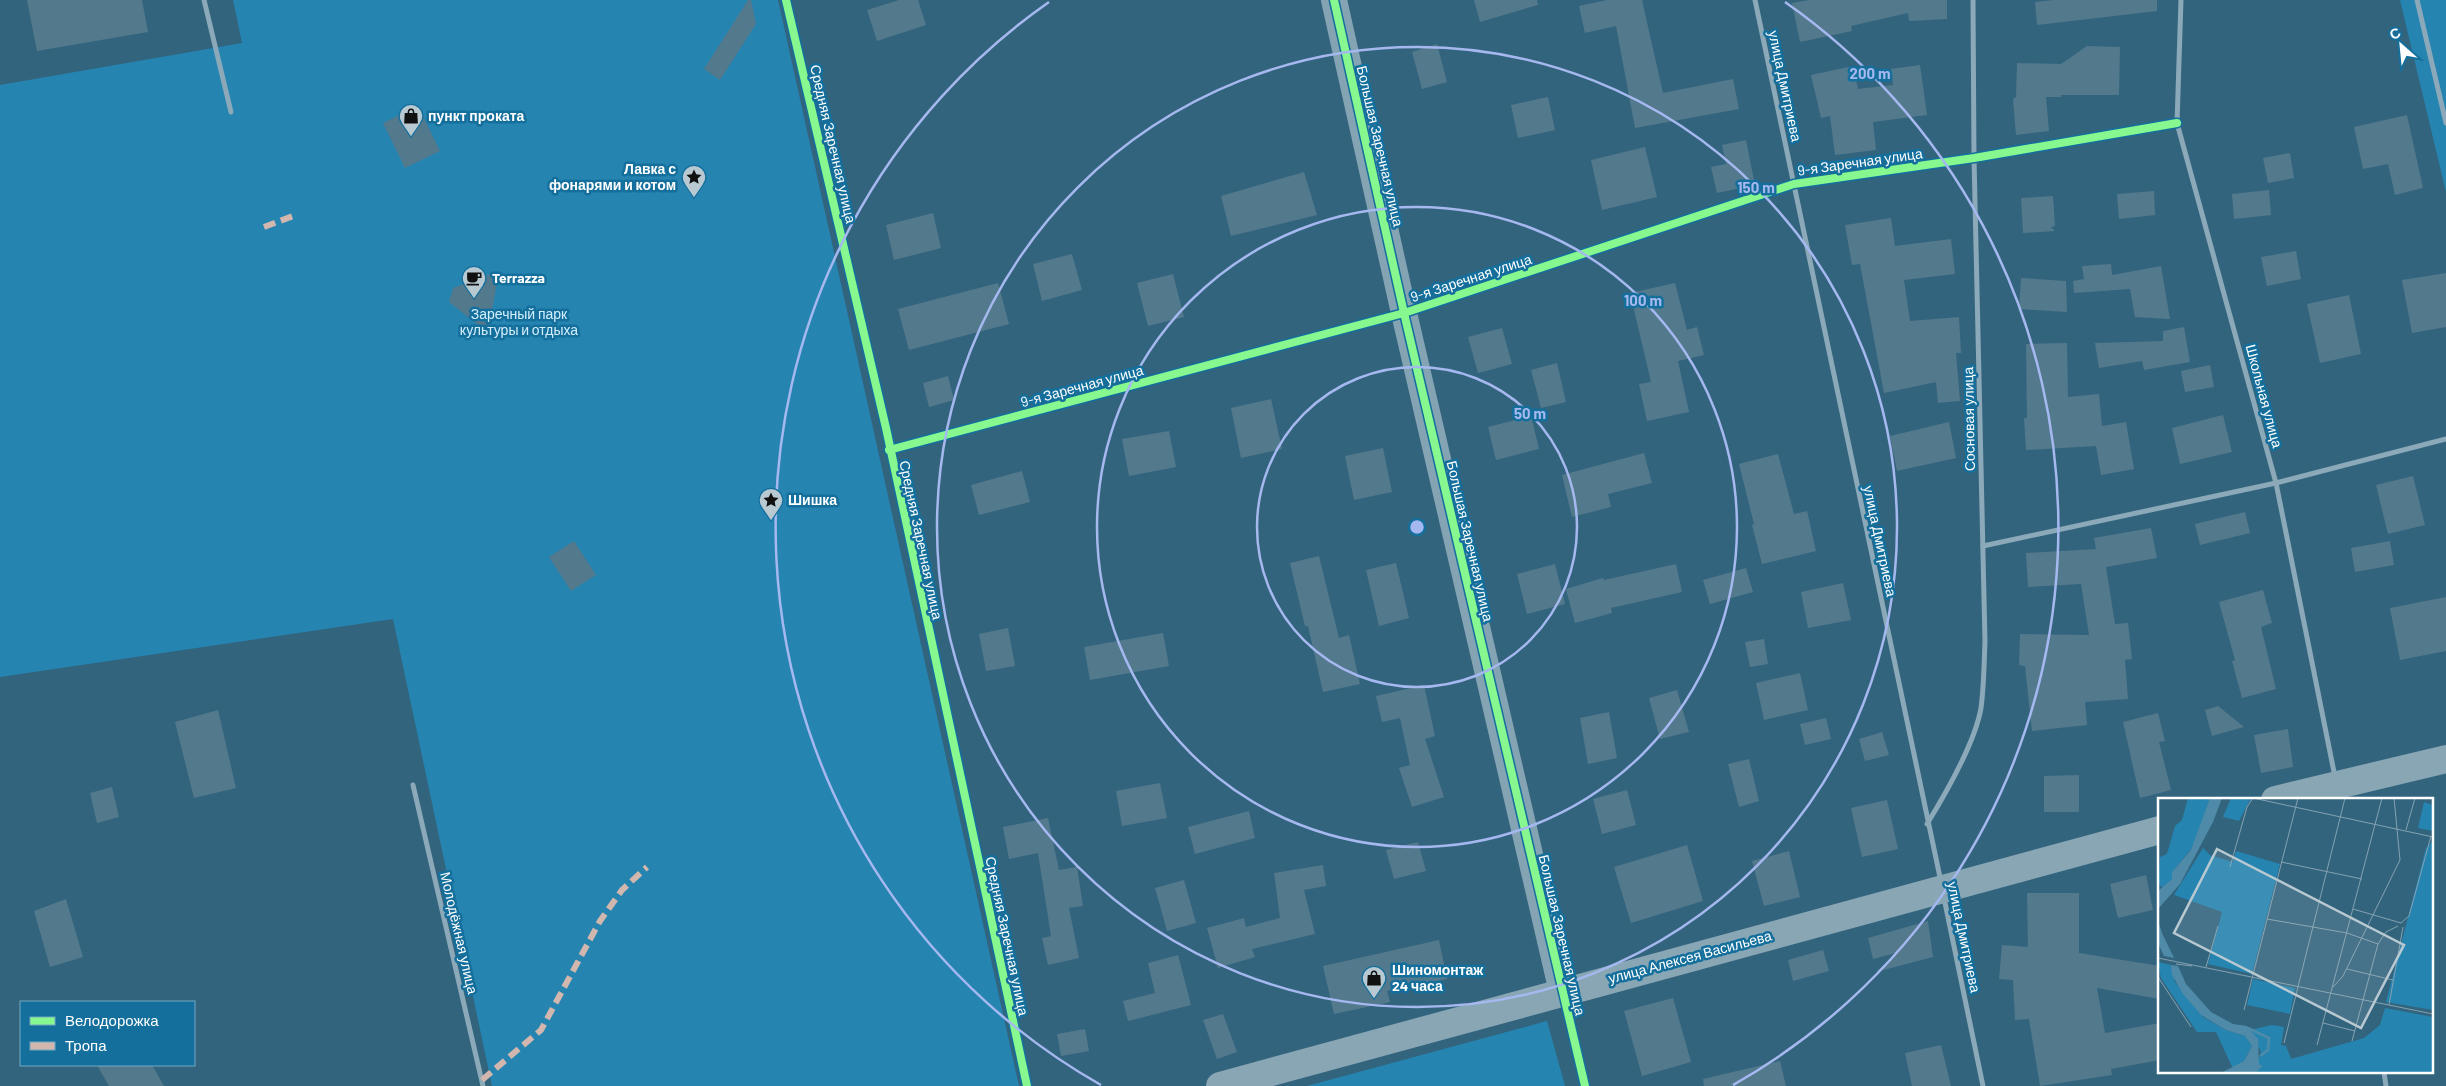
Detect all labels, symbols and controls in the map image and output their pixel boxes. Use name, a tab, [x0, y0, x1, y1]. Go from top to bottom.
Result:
north arrow	[2376, 20, 2426, 70]
text: С	[2387, 23, 2403, 43]
street label: улица Дмитриева	[1765, 29, 1806, 143]
street label: Средняя Заречная улица	[807, 63, 860, 225]
street label: Большая Заречная улица	[1354, 64, 1407, 228]
text: 200 m	[1849, 64, 1891, 82]
shop icon: пункт проката	[398, 103, 424, 137]
place label: пункт проката	[428, 107, 525, 124]
street label: 9-я Заречная улица	[1796, 144, 1924, 179]
place label: Лавка с фонарями и котом	[549, 160, 676, 193]
place icon: Лавка с фонарями и котом	[681, 164, 707, 198]
text: 150 m	[1737, 178, 1775, 196]
street label: 9-я Заречная улица	[1408, 250, 1534, 305]
cafe icon: Terrazza	[461, 265, 487, 299]
place label: Terrazza	[492, 269, 545, 286]
text: 100 m	[1624, 291, 1662, 309]
park label: Заречный парк культуры и отдыха	[460, 305, 578, 338]
street label: Школьная улица	[2242, 342, 2287, 450]
street label: 9-я Заречная улица	[1019, 361, 1145, 410]
street label: Сосновая улица	[1959, 366, 1978, 471]
text: 50 m	[1514, 404, 1546, 422]
street label: Средняя Заречная улица	[896, 459, 947, 621]
street label: Большая Заречная улица	[1444, 459, 1497, 623]
street label: улица Дмитриева	[1860, 484, 1901, 598]
place icon: Шишка	[758, 487, 784, 521]
place label: Шишка	[788, 491, 837, 508]
centre of rings	[1408, 518, 1426, 536]
inset map	[2158, 798, 2434, 1074]
street label: Большая Заречная улица	[1536, 853, 1589, 1017]
street label: Средняя Заречная улица	[982, 855, 1033, 1017]
street label: Молодёжная улица	[437, 870, 482, 996]
street label: улица Дмитриева	[1944, 880, 1985, 994]
street label: улица Алексея Васильева	[1606, 926, 1774, 987]
place label: Шиномонтаж 24 часа	[1392, 961, 1484, 994]
shop icon: Шиномонтаж 24 часа	[1361, 965, 1387, 999]
legend	[20, 1001, 195, 1066]
text: Велодорожка	[65, 1011, 159, 1029]
text: Тропа	[65, 1036, 107, 1054]

